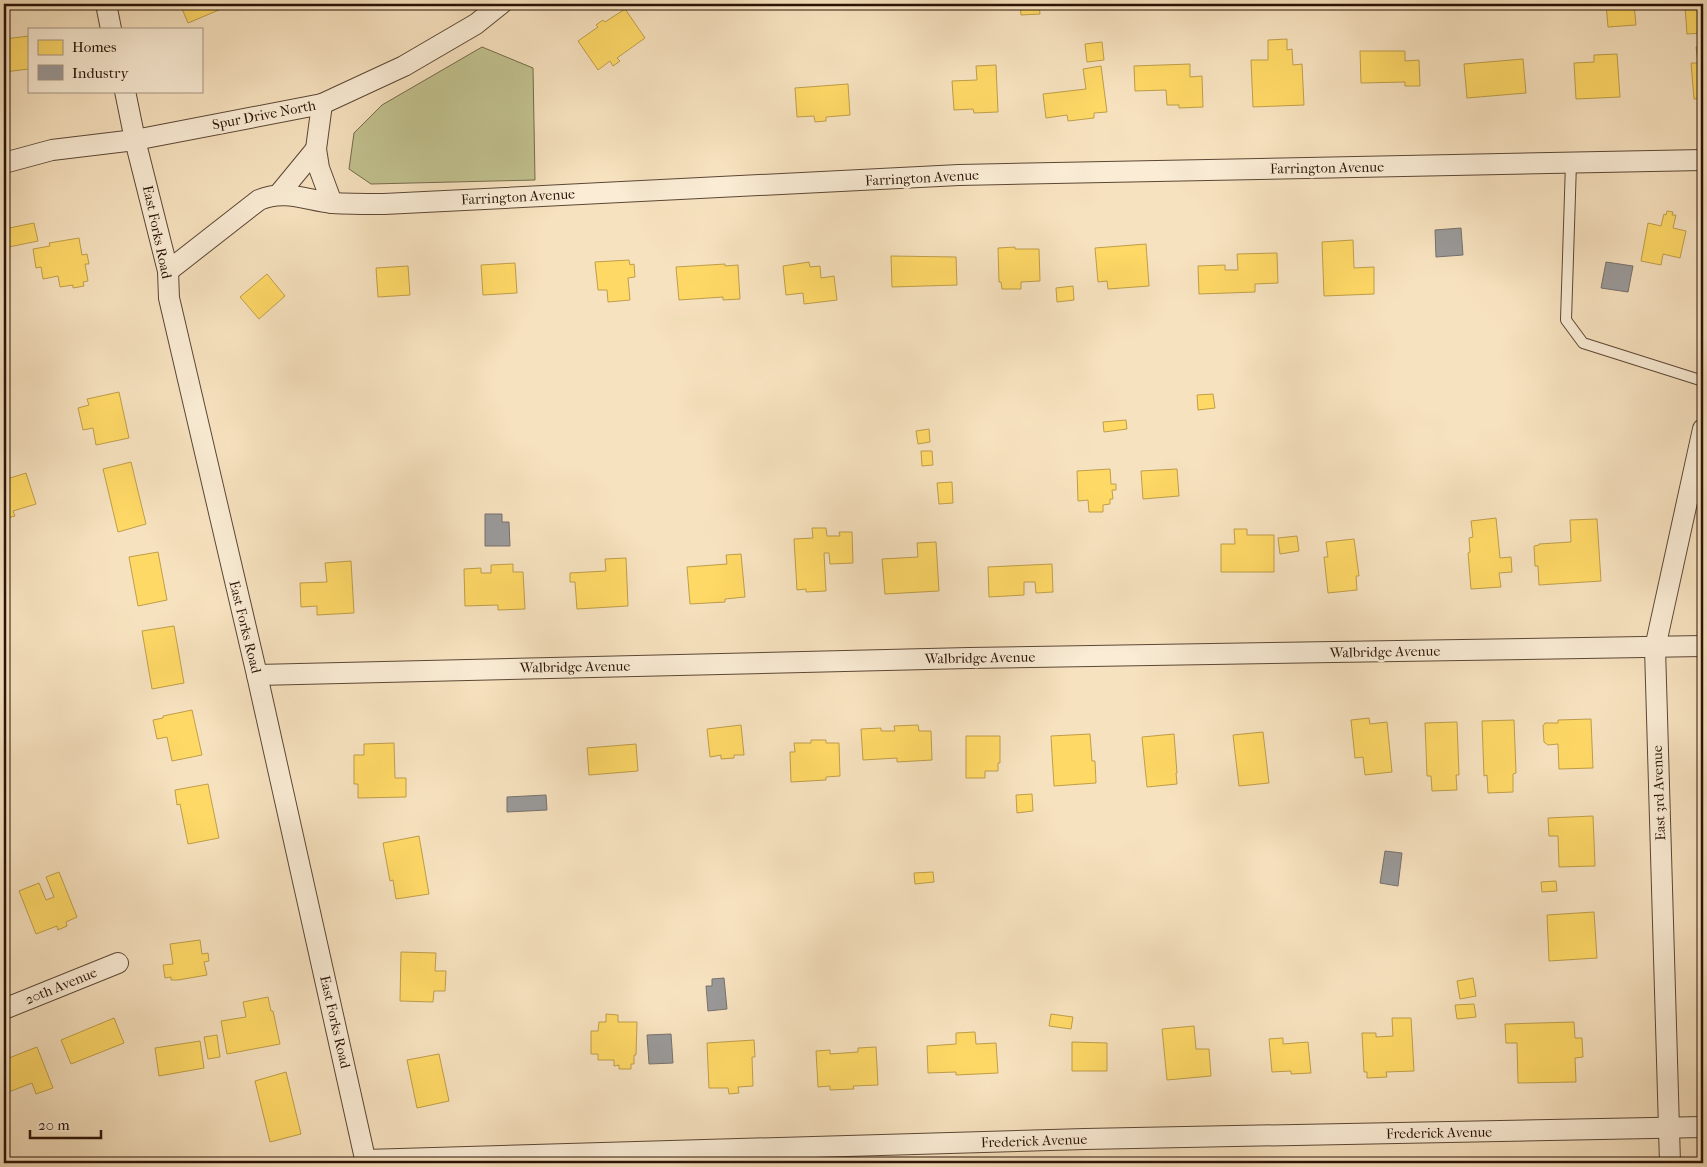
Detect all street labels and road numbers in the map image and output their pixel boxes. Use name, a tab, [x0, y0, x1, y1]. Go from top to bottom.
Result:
street label: Spur Drive North	[211, 97, 317, 133]
street label: Farrington Avenue	[1270, 159, 1384, 177]
street label: Farrington Avenue	[865, 167, 979, 189]
street label: East Forks Road	[139, 184, 175, 281]
street label: Farrington Avenue	[461, 186, 575, 208]
street label: East Forks Road	[225, 579, 265, 675]
street label: Walbridge Avenue	[1329, 643, 1440, 661]
street label: Walbridge Avenue	[924, 649, 1035, 667]
street label: Walbridge Avenue	[519, 658, 630, 676]
street label: East 3rd Avenue	[1649, 745, 1669, 841]
street label: 20th Avenue	[23, 964, 99, 1008]
street label: East Forks Road	[316, 974, 354, 1071]
street label: Frederick Avenue	[1386, 1124, 1492, 1142]
street label: Frederick Avenue	[981, 1131, 1088, 1151]

